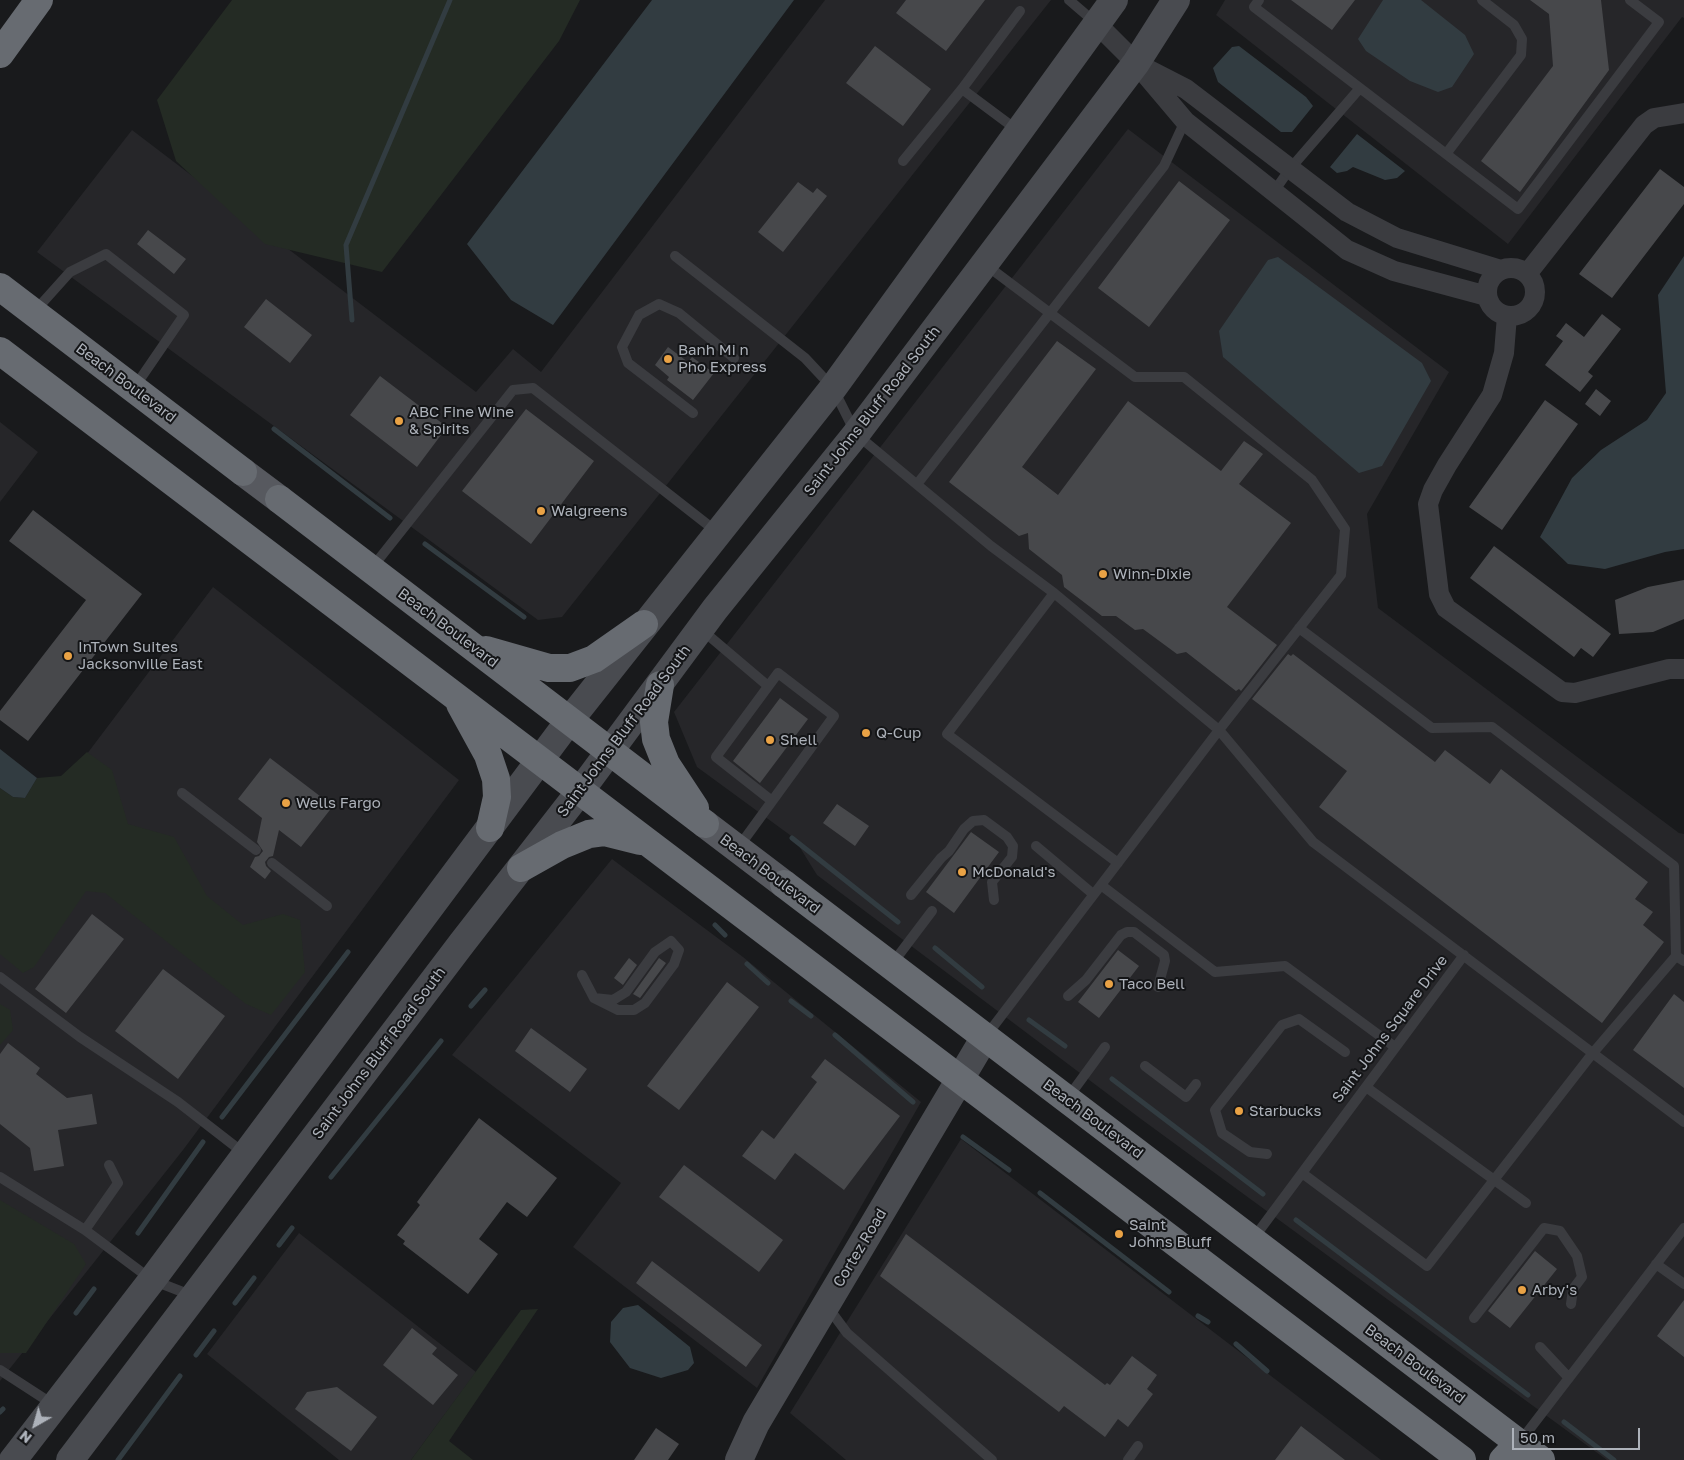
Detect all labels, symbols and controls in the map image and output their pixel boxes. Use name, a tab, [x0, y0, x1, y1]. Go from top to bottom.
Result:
street label: Saint Johns Bluff Road South	[800, 322, 944, 500]
street label: Beach Boulevard	[72, 339, 180, 427]
place label: Banh Mi n Pho Express	[678, 341, 767, 376]
marker: Banh Mi n Pho Express	[662, 353, 674, 365]
place label: ABC Fine Wine & Spirits	[409, 403, 514, 438]
marker: ABC Fine Wine & Spirits	[393, 415, 405, 427]
place label: Walgreens	[551, 502, 627, 520]
marker: Walgreens	[535, 505, 547, 517]
place label: Winn-Dixie	[1113, 565, 1191, 583]
marker: Winn-Dixie	[1097, 568, 1109, 580]
street label: Beach Boulevard	[394, 584, 502, 672]
place label: InTown Suites Jacksonville East	[78, 638, 203, 673]
street label: Saint Johns Bluff Road South	[553, 641, 695, 821]
marker: InTown Suites Jacksonville East	[62, 650, 74, 662]
place label: Q-Cup	[876, 724, 921, 742]
marker: Q-Cup	[860, 727, 872, 739]
place label: Shell	[780, 731, 817, 749]
marker: Shell	[764, 734, 776, 746]
place label: Wells Fargo	[296, 794, 381, 812]
marker: Wells Fargo	[280, 797, 292, 809]
street label: Beach Boulevard	[716, 830, 824, 918]
place label: McDonald's	[972, 863, 1055, 881]
marker: McDonald's	[956, 866, 968, 878]
street label: Saint Johns Square Drive	[1329, 952, 1451, 1106]
street label: Saint Johns Bluff Road South	[308, 963, 450, 1143]
place label: Taco Bell	[1119, 975, 1185, 993]
marker: Taco Bell	[1103, 978, 1115, 990]
street label: Beach Boulevard	[1039, 1075, 1147, 1163]
place label: Starbucks	[1249, 1102, 1322, 1120]
marker: Starbucks	[1233, 1105, 1245, 1117]
street label: Cortez Road	[830, 1206, 890, 1290]
place label: Saint Johns Bluff	[1129, 1216, 1211, 1251]
marker: Saint Johns Bluff	[1113, 1228, 1125, 1240]
place label: Arby's	[1532, 1281, 1577, 1299]
marker: Arby's	[1516, 1284, 1528, 1296]
street label: Beach Boulevard	[1361, 1320, 1469, 1408]
north arrow	[10, 1400, 60, 1450]
scale bar	[1514, 1418, 1642, 1450]
text: N	[16, 1427, 35, 1447]
text: 50 m	[1520, 1428, 1555, 1446]

